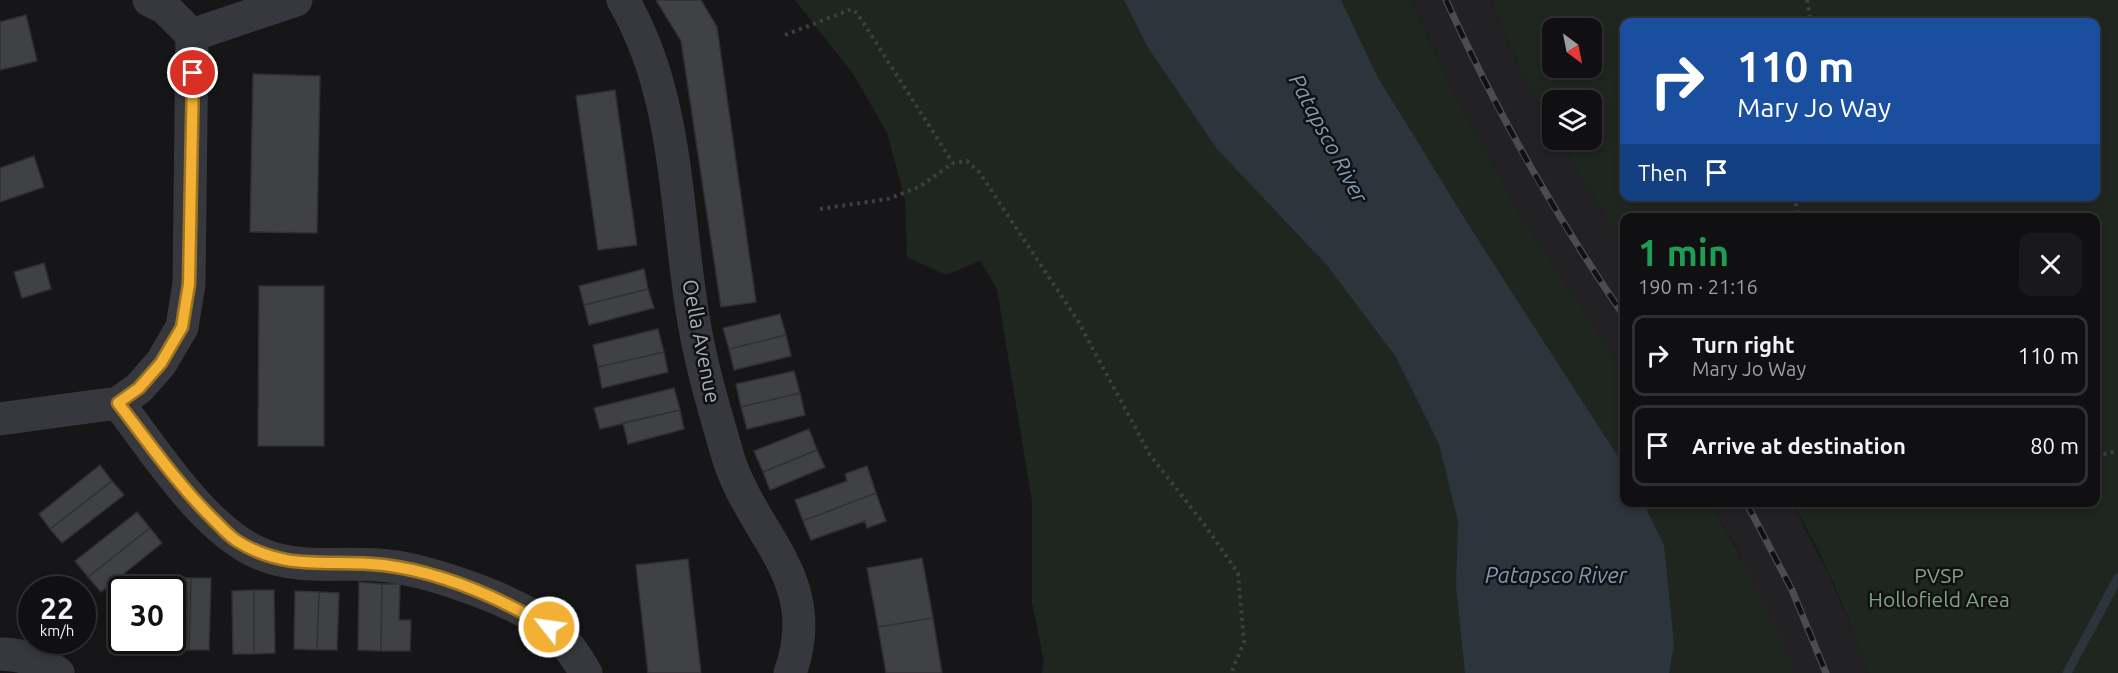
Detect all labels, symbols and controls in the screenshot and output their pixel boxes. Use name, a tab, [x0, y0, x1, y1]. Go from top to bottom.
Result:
north arrow	[1542, 18, 1602, 78]
map controls	[1542, 18, 1602, 150]
icon: right	[1638, 42, 1716, 120]
text: 110 m	[1737, 43, 1854, 90]
pin	[167, 47, 218, 98]
icon: arrive	[176, 56, 209, 89]
water label: Patapsco River	[1285, 69, 1374, 207]
button: layers	[1542, 90, 1602, 150]
text: Mary Jo Way	[1737, 92, 1891, 122]
icon: arrive	[1700, 156, 1733, 189]
text: Then	[1638, 160, 1688, 185]
text: 1 min	[1638, 232, 1729, 273]
button: close	[2019, 233, 2082, 296]
text: 190 m · 21:16	[1638, 275, 1758, 298]
street label: Oella Avenue	[678, 277, 726, 405]
text: Turn right	[1692, 332, 1794, 357]
icon: right	[1641, 339, 1674, 372]
text: 110 m	[2018, 343, 2079, 368]
text: Mary Jo Way	[1692, 357, 1806, 380]
icon: arrive	[1641, 429, 1674, 462]
text: Arrive at destination	[1692, 433, 1906, 458]
text: 80 m	[2030, 433, 2079, 458]
water label: Patapsco River	[1485, 562, 1628, 587]
park label: PVSP Hollofield Area	[1868, 563, 2010, 611]
speed limit sign: 30	[108, 576, 186, 654]
text: 22	[40, 591, 74, 625]
position arrow	[517, 595, 581, 659]
text: km/h	[40, 622, 74, 639]

